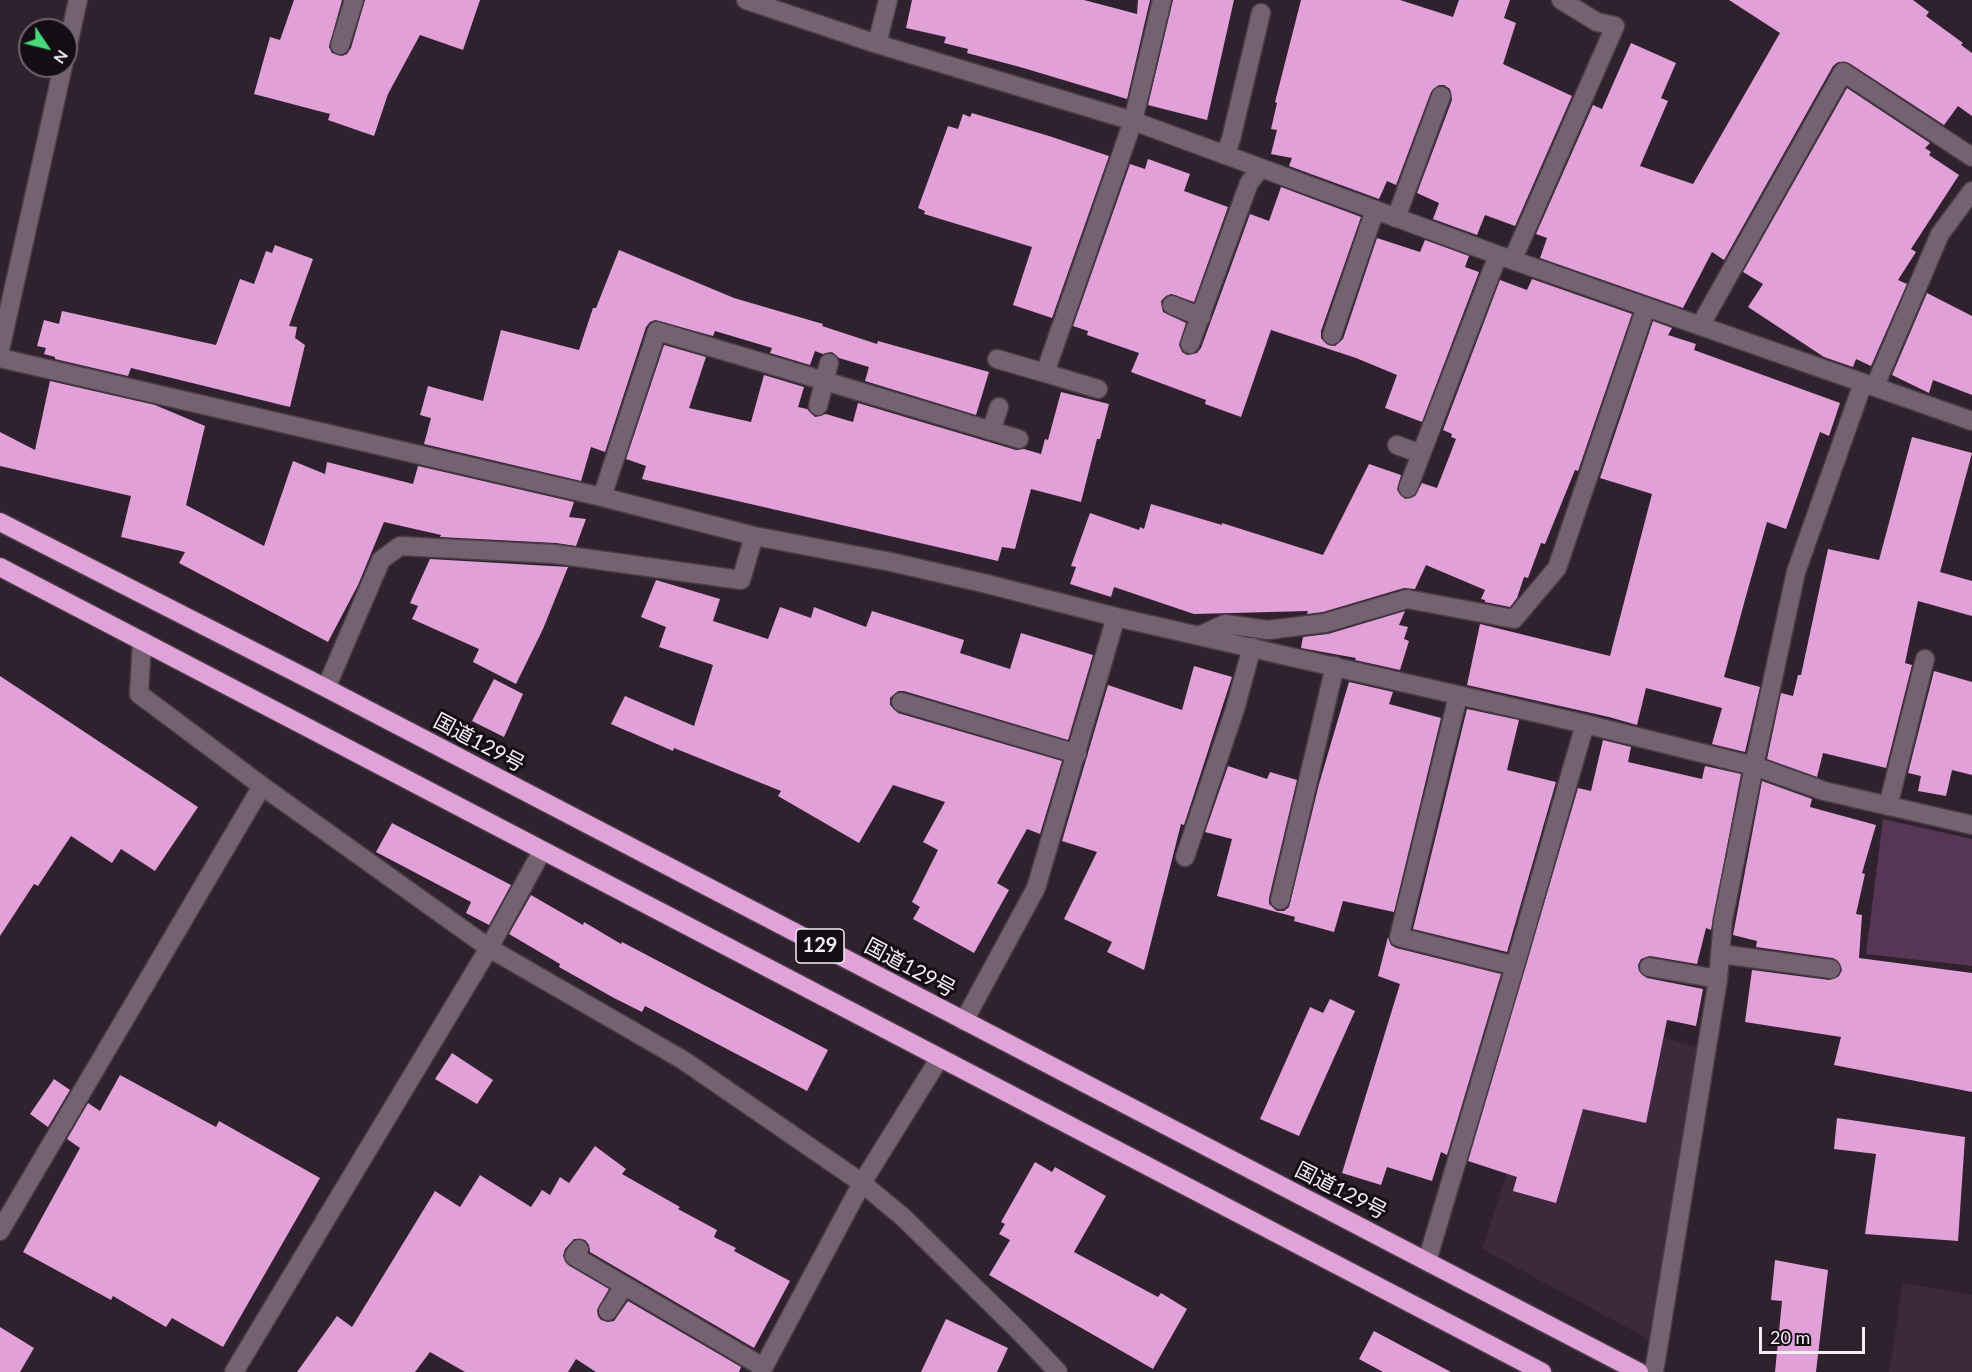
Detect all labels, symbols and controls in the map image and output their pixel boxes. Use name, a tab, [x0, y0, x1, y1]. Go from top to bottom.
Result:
north arrow	[18, 18, 78, 78]
text: N	[50, 47, 73, 68]
street label: 国道129号	[429, 709, 529, 777]
road number: 129	[796, 929, 844, 963]
street label: 国道129号	[860, 934, 960, 1002]
street label: 国道129号	[1291, 1157, 1391, 1225]
scale bar	[1762, 1315, 1868, 1353]
text: 20 m	[1770, 1326, 1810, 1348]

